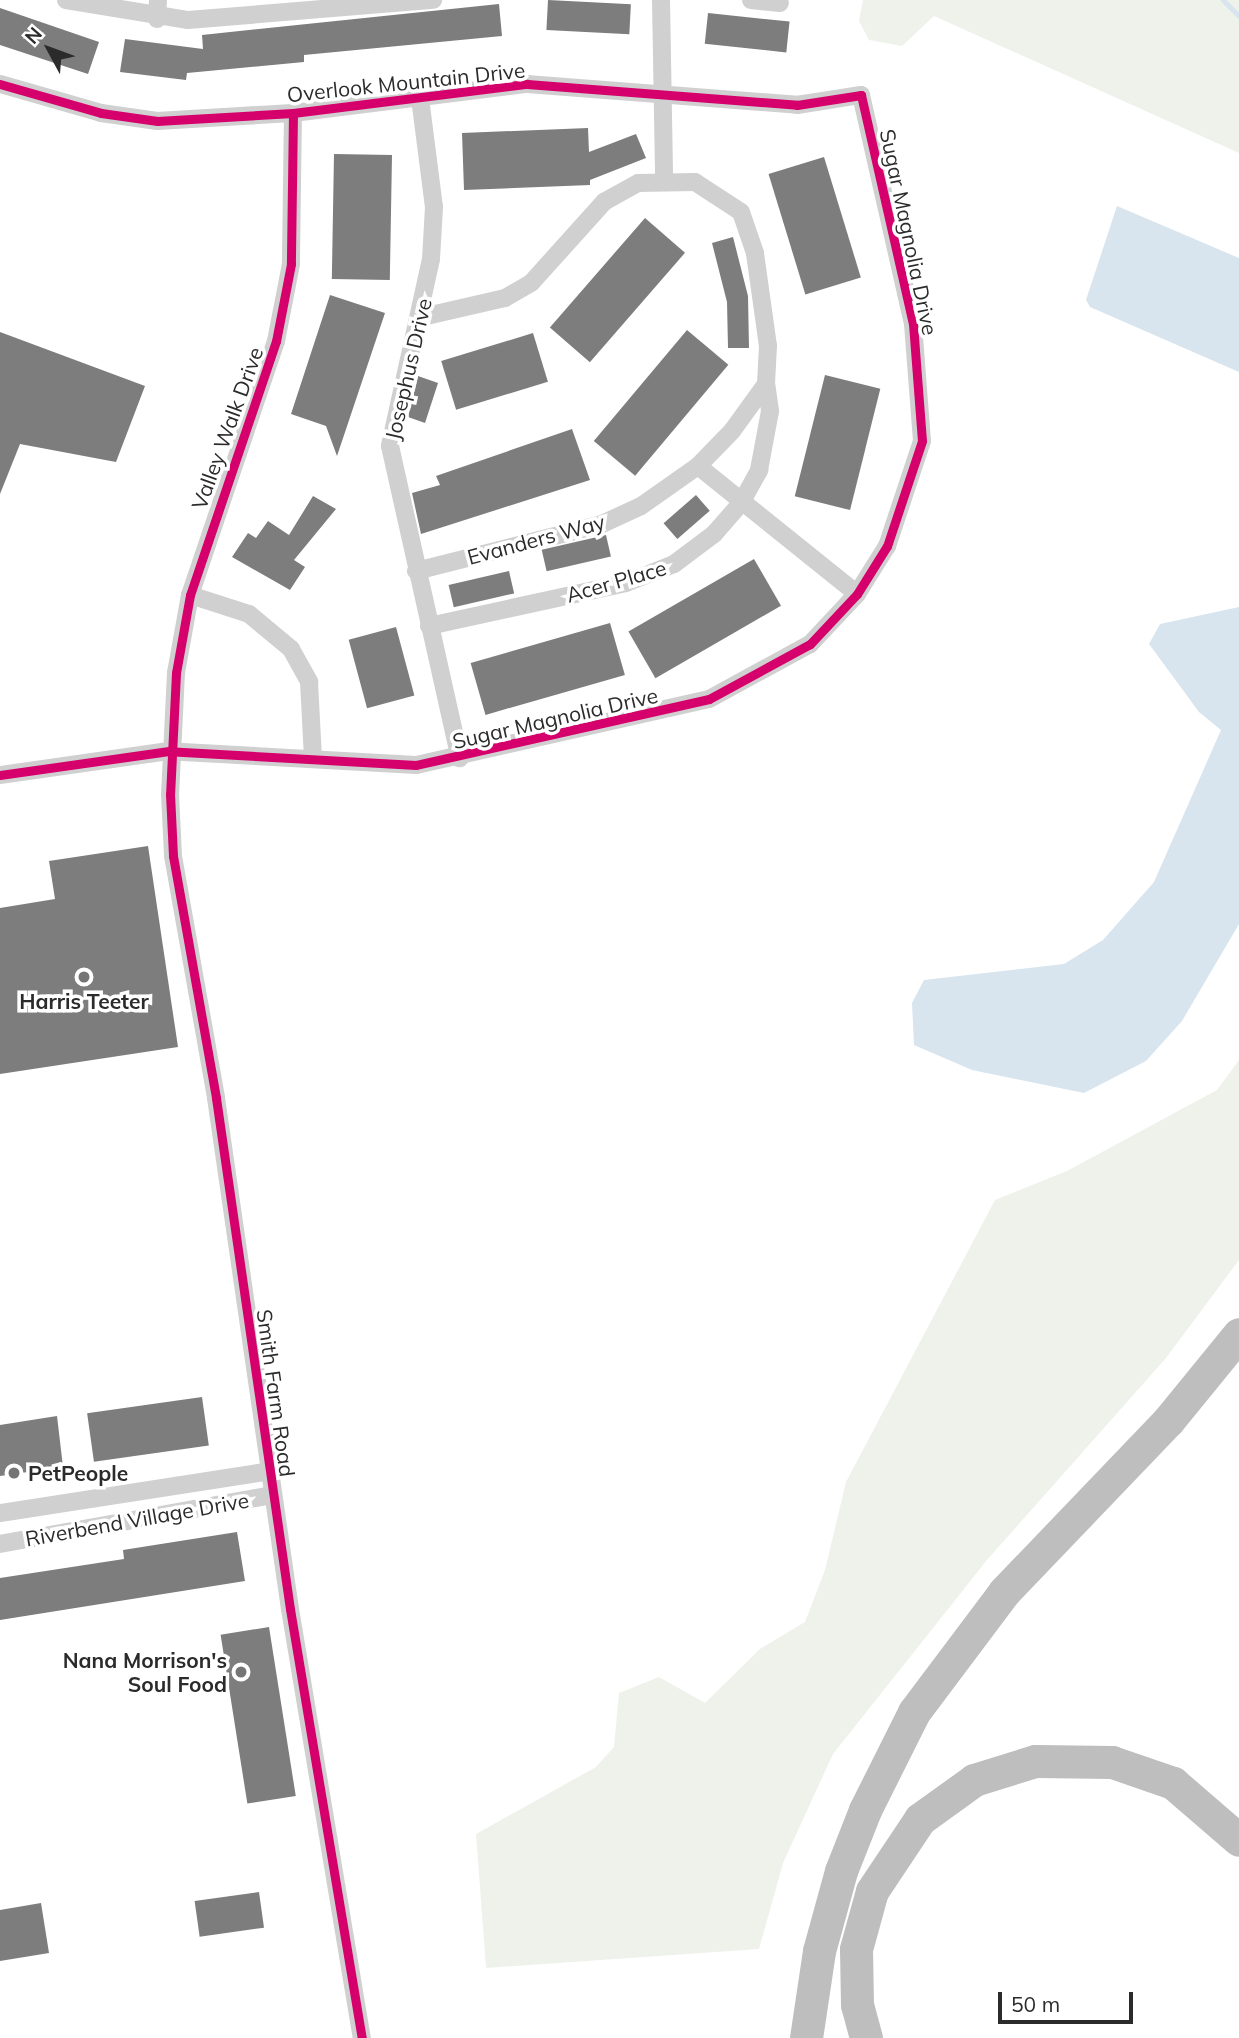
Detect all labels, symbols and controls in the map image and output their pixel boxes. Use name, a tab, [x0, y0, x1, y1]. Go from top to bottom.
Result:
north arrow	[14, 14, 84, 84]
text: N	[19, 22, 47, 49]
street label: Overlook Mountain Drive	[286, 57, 526, 107]
street label: Sugar Magnolia Drive	[875, 127, 943, 337]
street label: Josephus Drive	[379, 296, 437, 442]
street label: Valley Walk Drive	[186, 343, 268, 513]
street label: Evanders Way	[465, 509, 607, 569]
street label: Acer Place	[563, 555, 669, 607]
street label: Sugar Magnolia Drive	[450, 682, 660, 754]
marker: Harris Teeter	[76, 969, 92, 985]
place label: Harris Teeter	[19, 988, 149, 1014]
street label: Smith Farm Road	[252, 1308, 300, 1478]
place label: PetPeople	[28, 1460, 128, 1486]
marker: PetPeople	[6, 1465, 22, 1481]
street label: Riverbend Village Drive	[23, 1487, 251, 1551]
place label: Nana Morrison's Soul Food	[63, 1647, 227, 1697]
marker: Nana Morrison's Soul Food	[233, 1664, 249, 1680]
scale bar	[1001, 1979, 1136, 2023]
text: 50 m	[1011, 1991, 1060, 2017]

